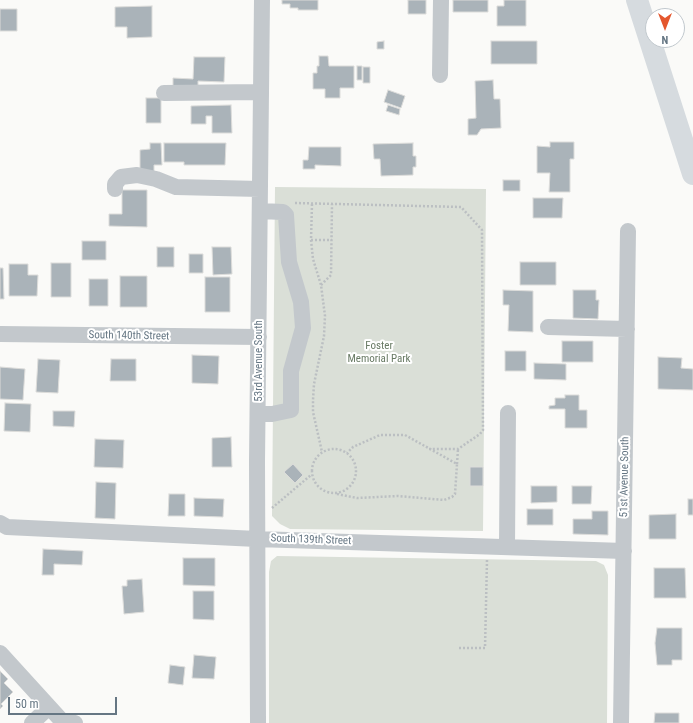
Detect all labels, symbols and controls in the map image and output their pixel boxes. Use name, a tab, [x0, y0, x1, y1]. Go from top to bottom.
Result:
north arrow	[645, 8, 685, 48]
text: N	[662, 33, 668, 46]
street label: 53rd Avenue South	[252, 320, 266, 402]
street label: South 140th Street	[88, 329, 170, 343]
park label: Foster Memorial Park	[347, 339, 411, 365]
street label: 51st Avenue South	[618, 436, 632, 518]
street label: South 139th Street	[270, 532, 352, 548]
scale bar	[10, 689, 119, 715]
text: 50 m	[15, 697, 39, 711]

